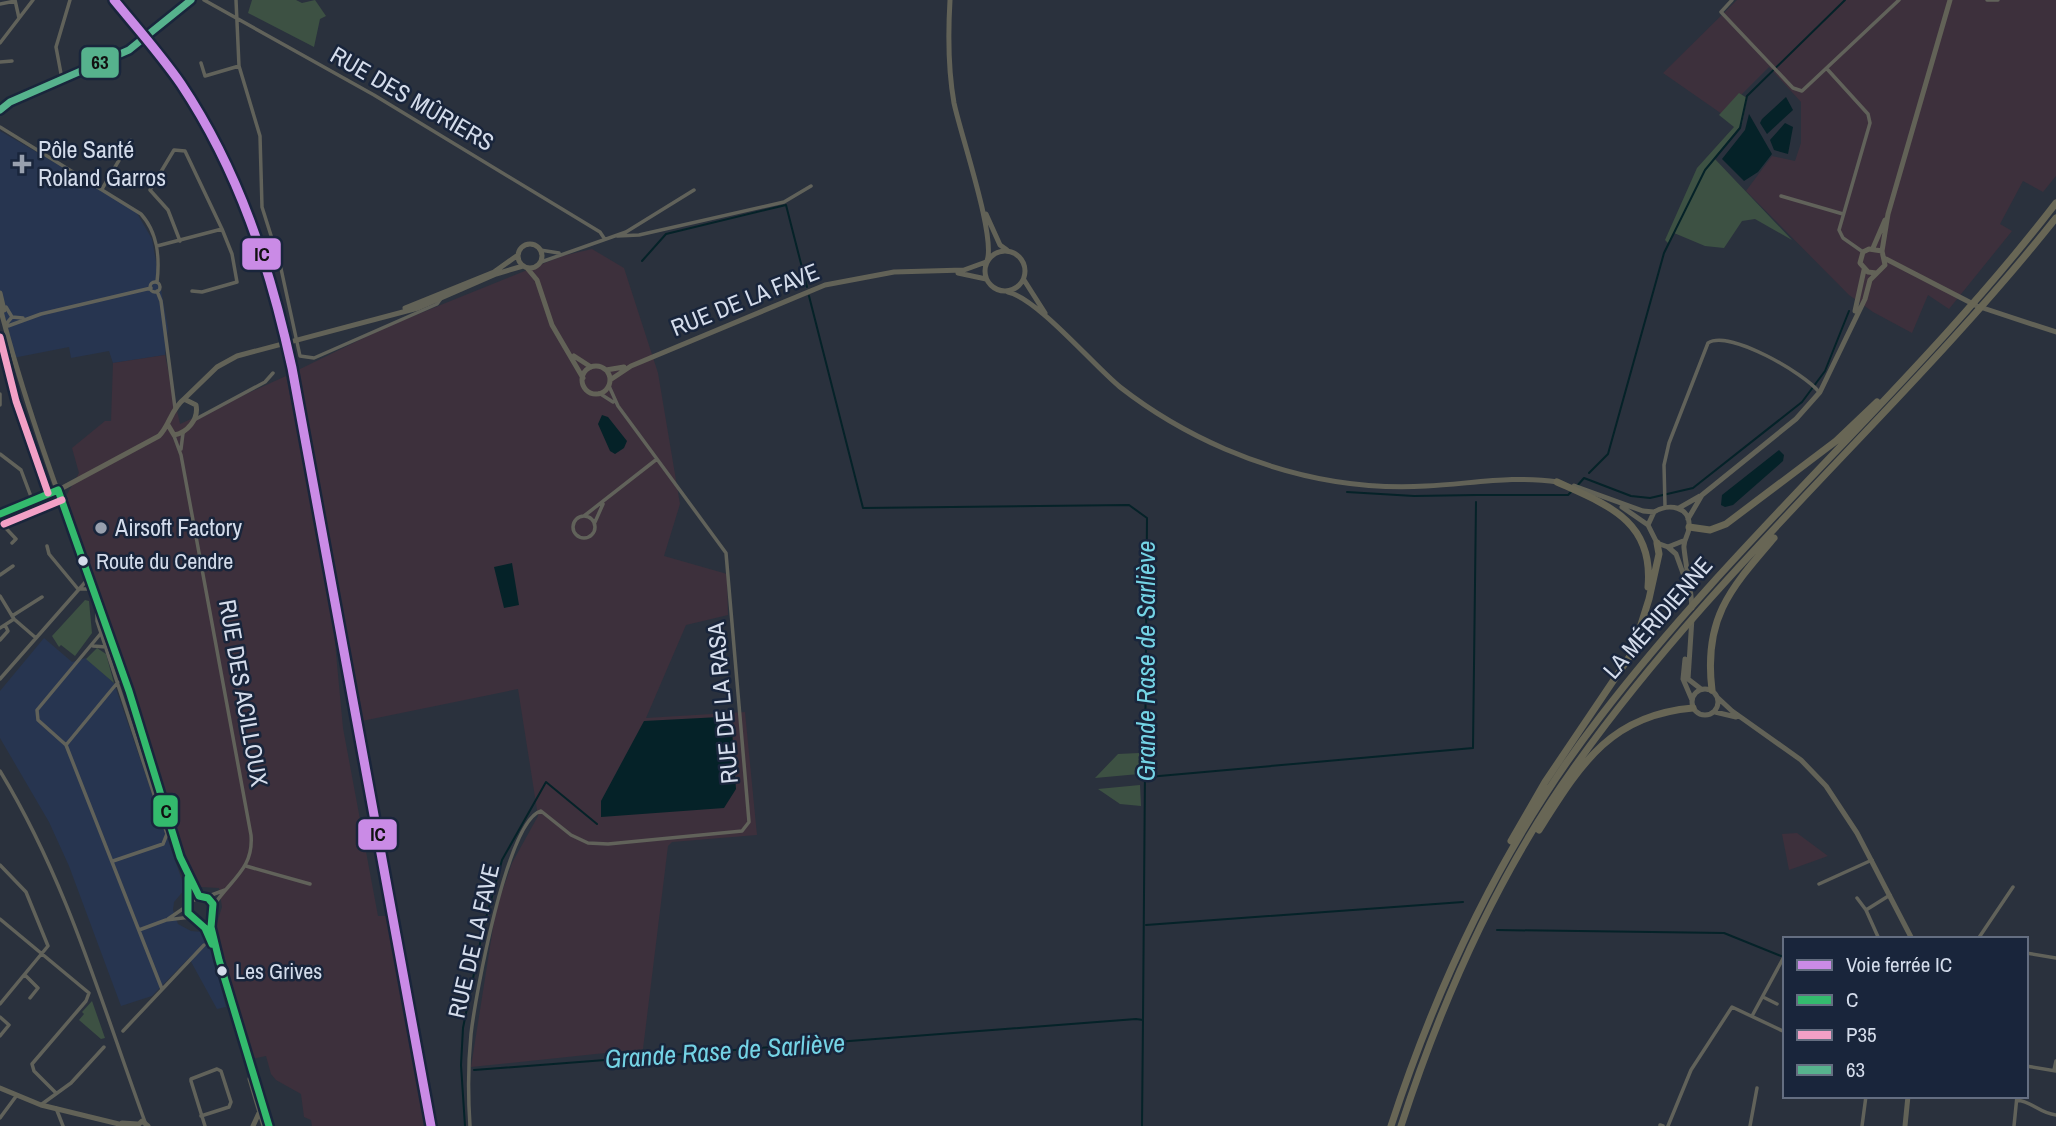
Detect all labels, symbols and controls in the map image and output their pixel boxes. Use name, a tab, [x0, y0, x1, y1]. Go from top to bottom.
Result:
street label: RUE DES MÛRIERS	[325, 38, 500, 158]
line badge: 63	[80, 46, 120, 79]
text: 63	[91, 49, 109, 75]
place label: Pôle Santé Roland Garros	[38, 133, 166, 193]
marker: Pôle Santé Roland Garros	[12, 154, 32, 174]
line badge: IC	[241, 237, 282, 271]
text: IC	[254, 241, 270, 267]
street label: RUE DE LA FAVE	[666, 255, 823, 343]
place label: Airsoft Factory	[114, 511, 242, 543]
marker: Airsoft Factory	[93, 520, 109, 536]
water label: Grande Rase de Sarliève	[1128, 541, 1163, 781]
place label: Route du Cendre	[96, 546, 233, 576]
street label: LA MÉRIDIENNE	[1595, 549, 1719, 685]
marker: Route du Cendre	[76, 554, 90, 568]
street label: RUE DES ACILLOUX	[212, 597, 276, 790]
street label: RUE DE LA RASA	[699, 620, 745, 785]
line badge: C	[152, 794, 179, 828]
text: C	[160, 798, 172, 824]
line badge: IC	[357, 818, 398, 851]
text: IC	[370, 821, 386, 847]
street label: RUE DE LA FAVE	[440, 861, 506, 1021]
legend	[1783, 937, 2028, 1098]
text: Voie ferrée IC	[1846, 950, 1952, 979]
place label: Les Grives	[235, 956, 322, 986]
marker: Les Grives	[215, 964, 229, 978]
text: C	[1846, 985, 1858, 1014]
text: P35	[1846, 1020, 1877, 1049]
water label: Grande Rase de Sarliève	[604, 1025, 846, 1076]
text: 63	[1846, 1055, 1865, 1084]

